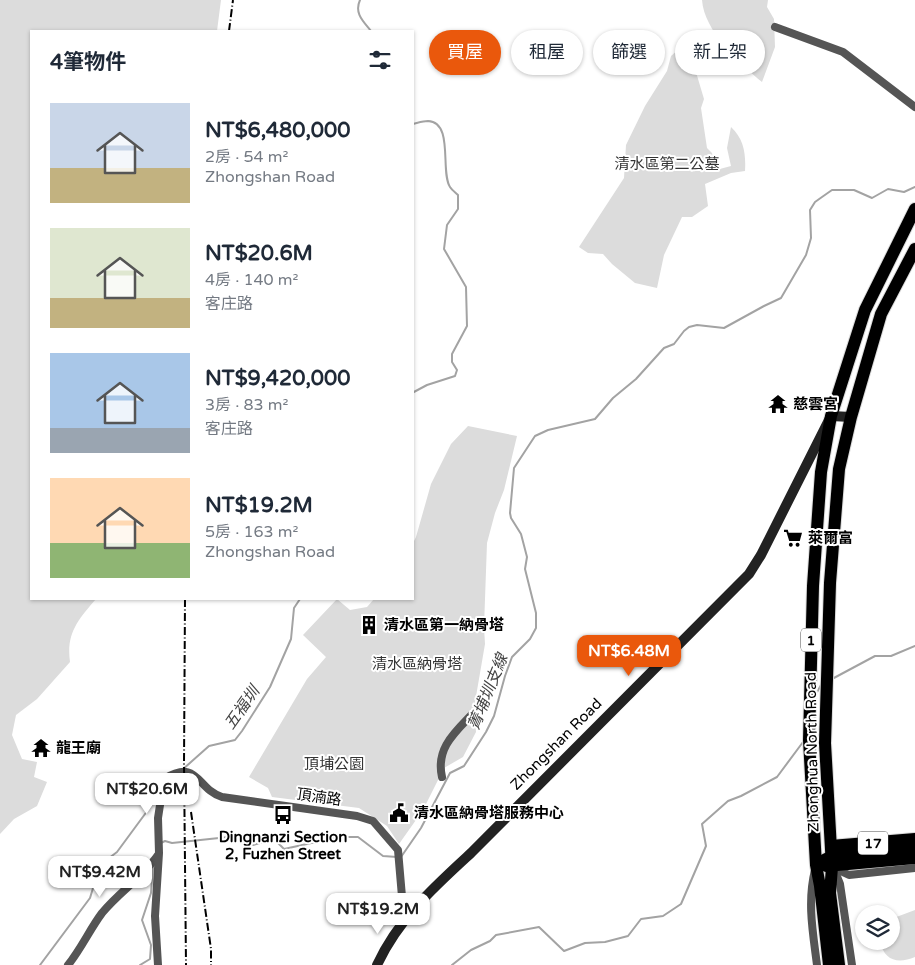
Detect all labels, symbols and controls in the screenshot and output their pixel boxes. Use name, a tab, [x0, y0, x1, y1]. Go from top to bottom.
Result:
chip: 買屋	[429, 30, 501, 75]
chip: 租屋	[511, 30, 583, 75]
chip: 篩選	[593, 30, 665, 75]
chip: 新上架	[675, 30, 765, 75]
icon: filters	[366, 46, 394, 74]
text: 4筆物件	[50, 50, 126, 75]
text: NT$6,480,000	[205, 118, 350, 143]
icon: home	[90, 123, 150, 183]
text: 2房 · 54 m²	[205, 147, 288, 167]
park label: 清水區第二公墓	[614, 155, 720, 173]
text: Zhongshan Road	[205, 167, 335, 187]
text: NT$20.6M	[205, 241, 313, 266]
icon: home	[90, 248, 150, 308]
text: 4房 · 140 m²	[205, 270, 298, 290]
text: 客庄路	[205, 294, 253, 314]
text: NT$9,420,000	[205, 366, 350, 391]
icon: home	[90, 373, 150, 433]
temple icon: 慈雲宮	[767, 393, 789, 415]
text: 3房 · 83 m²	[205, 395, 288, 415]
place label: 慈雲宮	[793, 395, 838, 413]
text: 客庄路	[205, 419, 253, 439]
text: NT$19.2M	[205, 493, 313, 518]
icon: home	[90, 498, 150, 558]
text: 5房 · 163 m²	[205, 522, 298, 542]
supermarket icon: 萊爾富	[782, 527, 804, 549]
place label: 萊爾富	[808, 529, 853, 547]
text: Zhongshan Road	[205, 542, 335, 562]
building icon: 清水區第一納骨塔	[358, 614, 380, 636]
place label: 清水區第一納骨塔	[384, 616, 504, 634]
road number: 1	[801, 628, 821, 652]
pin: NT$6.48M	[577, 634, 681, 677]
text: NT$6.48M	[588, 641, 670, 661]
water label: 菁埔圳支線	[464, 649, 513, 733]
park label: 清水區納骨塔	[372, 655, 462, 673]
street label: Zhonghua North Road	[802, 672, 822, 832]
water label: 五福圳	[220, 681, 265, 733]
street label: Zhongshan Road	[507, 695, 605, 793]
temple icon: 龍王廟	[30, 737, 52, 759]
place label: 龍王廟	[56, 739, 101, 757]
park label: 頂埔公園	[304, 755, 364, 773]
pin: NT$20.6M	[95, 772, 199, 815]
text: NT$20.6M	[106, 779, 188, 799]
street label: 頂湳路	[295, 785, 343, 809]
public building icon: 清水區納骨塔服務中心	[388, 802, 410, 824]
bus stop icon: Dingnanzi Section 2, Fuzhen Street	[272, 804, 294, 826]
place label: 清水區納骨塔服務中心	[414, 804, 564, 822]
place label: Dingnanzi Section 2, Fuzhen Street	[219, 828, 347, 863]
road number: 17	[858, 831, 888, 854]
pin: NT$9.42M	[48, 856, 152, 898]
text: NT$9.42M	[59, 862, 141, 882]
pin: NT$19.2M	[326, 892, 430, 935]
text: NT$19.2M	[337, 899, 419, 919]
map controls	[855, 905, 900, 950]
button: layers	[855, 905, 900, 950]

